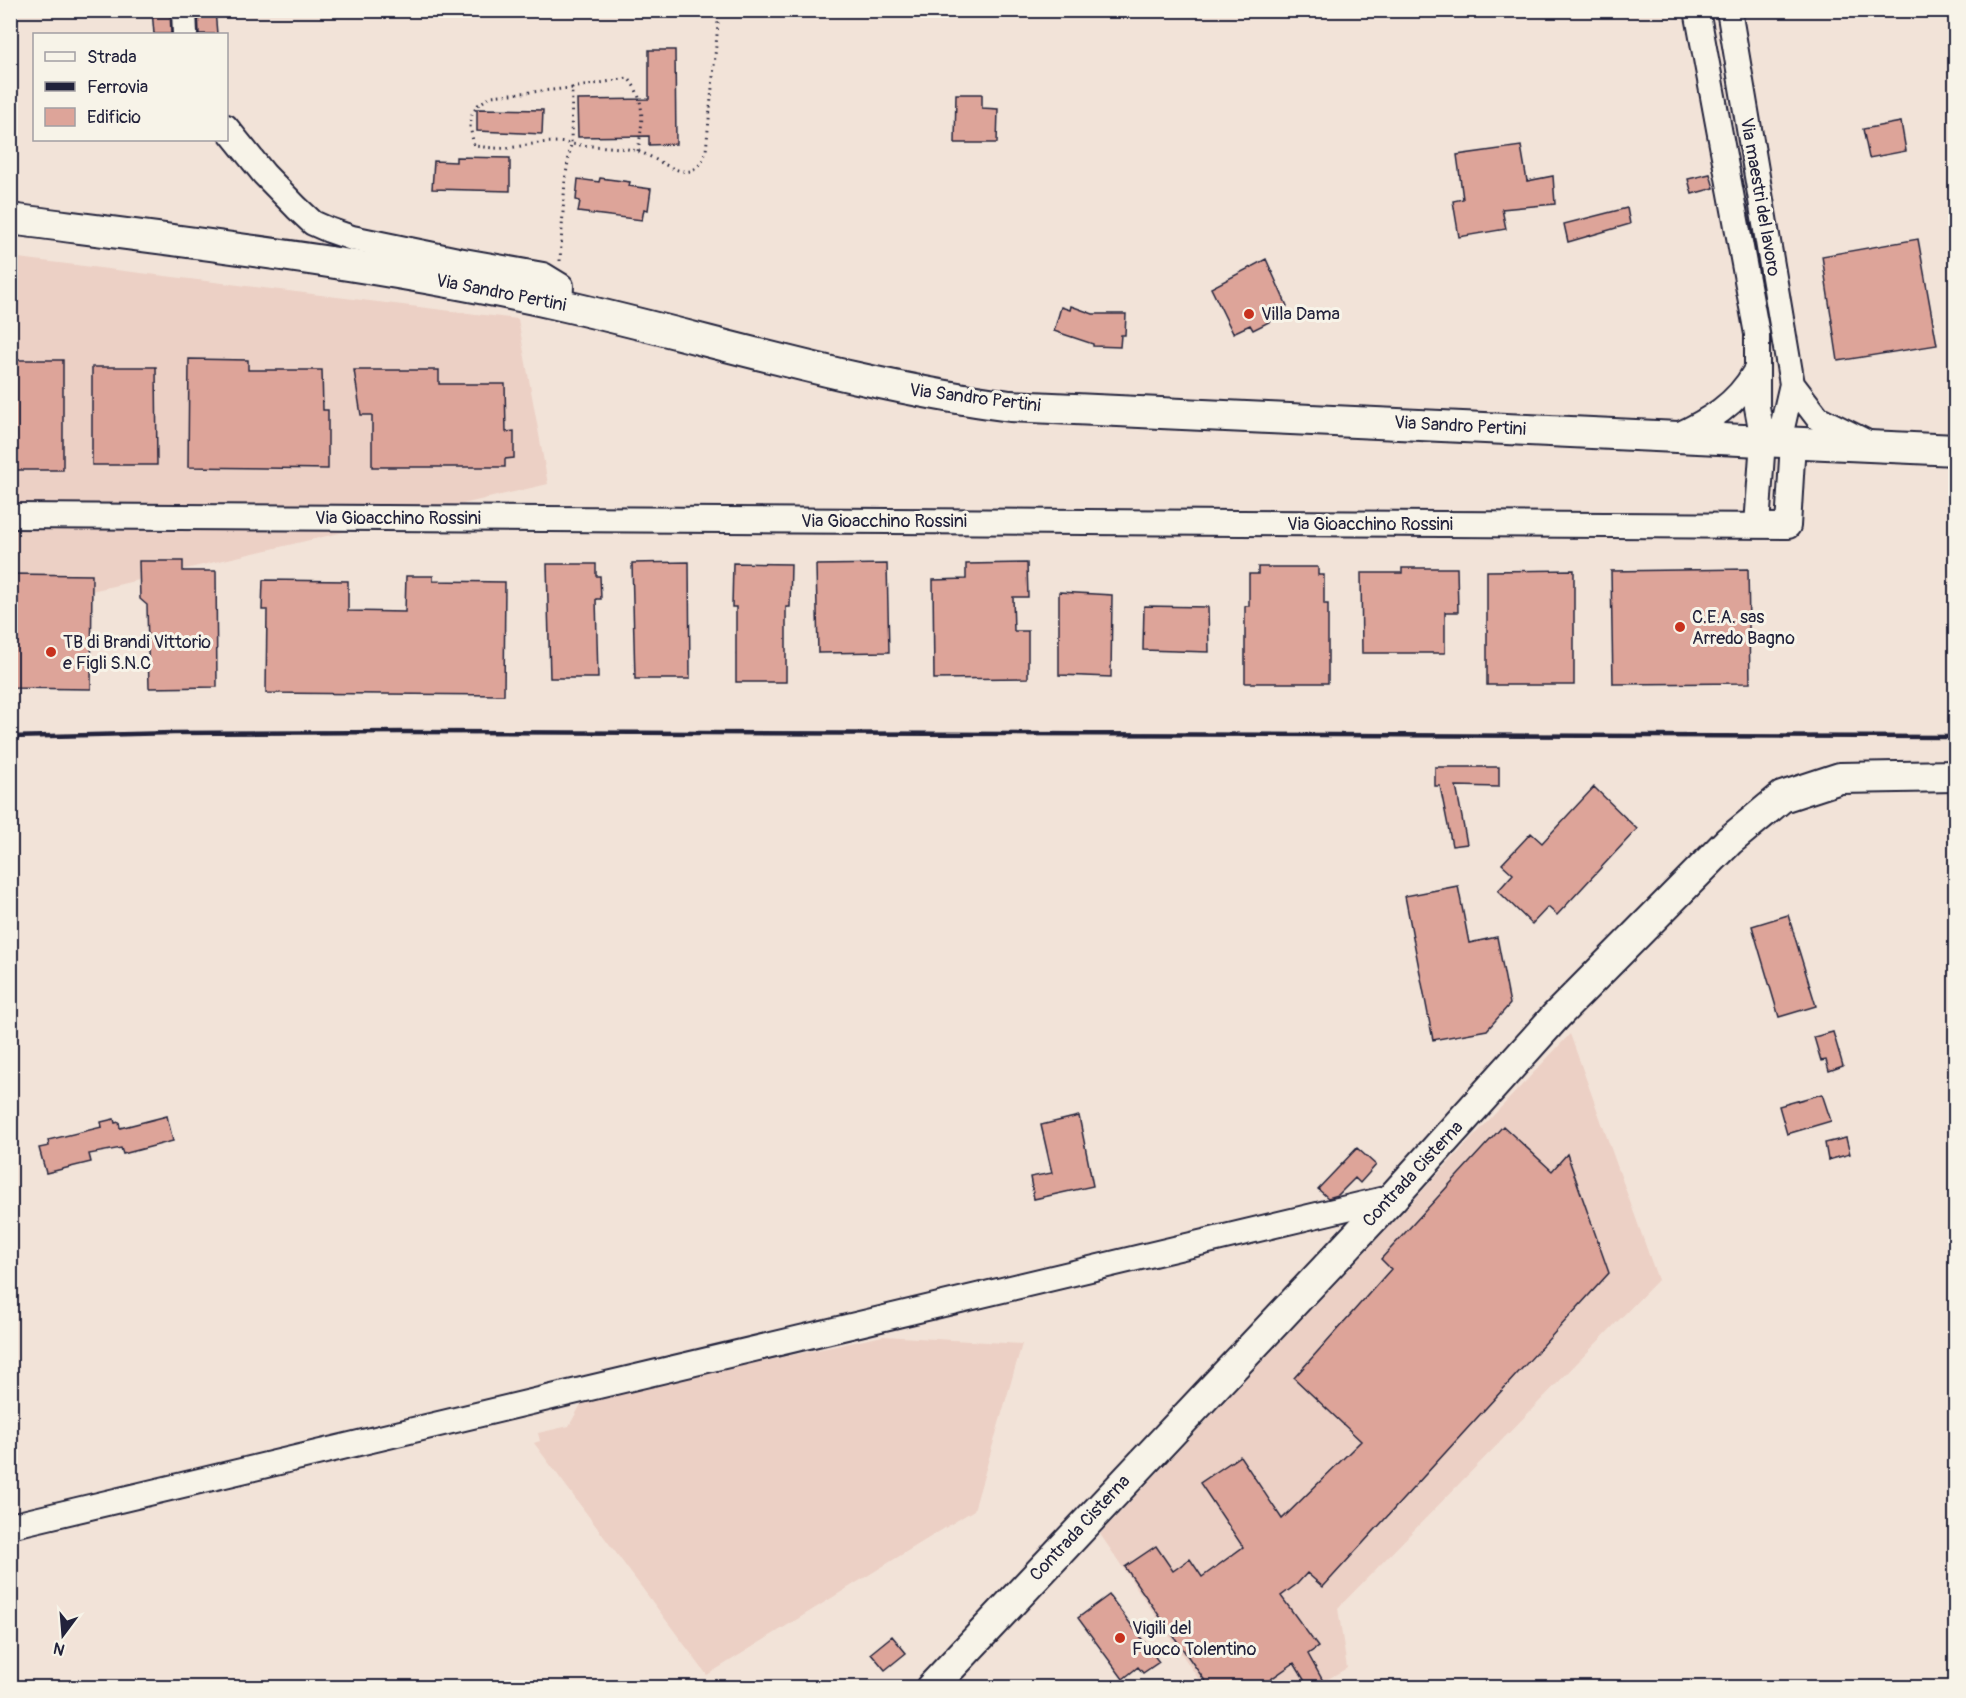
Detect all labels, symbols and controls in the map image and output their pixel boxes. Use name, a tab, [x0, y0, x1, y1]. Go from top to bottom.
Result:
legend	[33, 33, 228, 141]
text: Strada	[87, 46, 137, 69]
text: Ferrovia	[87, 76, 148, 99]
text: Edificio	[87, 106, 141, 129]
street label: Via maestri del lavoro	[1735, 116, 1785, 278]
street label: Via Sandro Pertini	[434, 269, 568, 317]
place label: Villa Dama	[1261, 303, 1340, 326]
marker: Villa Dama	[1242, 307, 1256, 321]
street label: Via Sandro Pertini	[908, 379, 1042, 417]
street label: Via Sandro Pertini	[1393, 411, 1527, 441]
street label: Via Gioacchino Rossini	[315, 507, 481, 530]
street label: Via Gioacchino Rossini	[801, 510, 967, 533]
street label: Via Gioacchino Rossini	[1287, 513, 1453, 536]
place label: C.E.A. sas Arredo Bagno	[1692, 606, 1795, 650]
marker: C.E.A. sas Arredo Bagno	[1673, 620, 1687, 634]
place label: TB di Brandi Vittorio e Figli S.N.C	[63, 631, 211, 675]
marker: TB di Brandi Vittorio e Figli S.N.C	[44, 645, 58, 659]
street label: Contrada Cisterna	[1358, 1116, 1468, 1232]
street label: Contrada Cisterna	[1025, 1470, 1135, 1586]
north arrow	[33, 1605, 93, 1665]
place label: Vigili del Fuoco Tolentino	[1132, 1617, 1257, 1661]
marker: Vigili del Fuoco Tolentino	[1113, 1631, 1127, 1645]
text: N	[51, 1637, 67, 1660]

